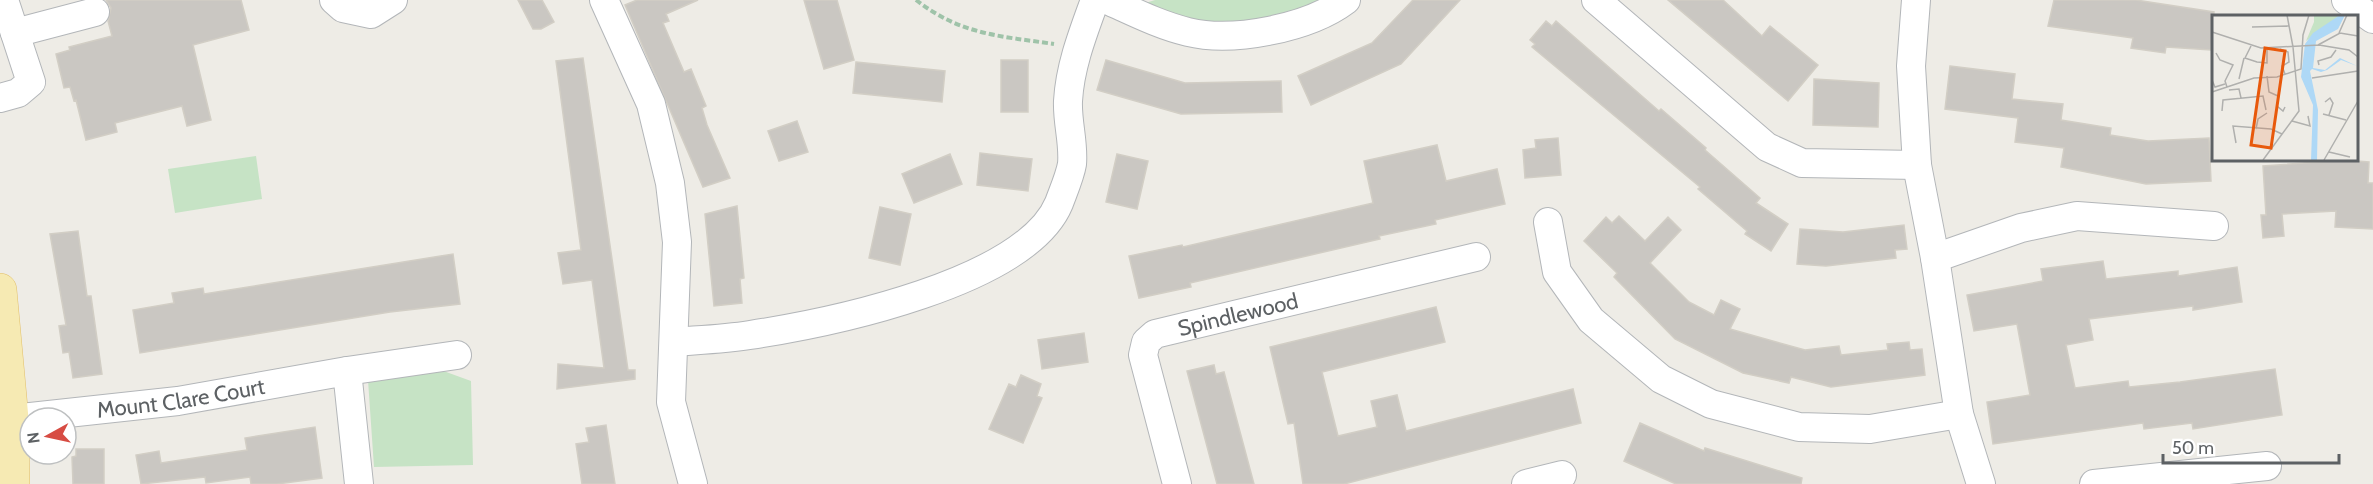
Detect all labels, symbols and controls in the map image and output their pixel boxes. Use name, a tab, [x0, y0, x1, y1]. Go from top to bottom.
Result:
inset map	[2212, 15, 2358, 160]
street label: Spindlewood	[1175, 287, 1301, 342]
street label: Mount Clare Court	[95, 373, 267, 424]
north arrow	[18, 406, 78, 466]
scale bar	[2163, 427, 2338, 465]
text: N	[23, 431, 44, 445]
text: 50 m	[2172, 437, 2214, 459]

